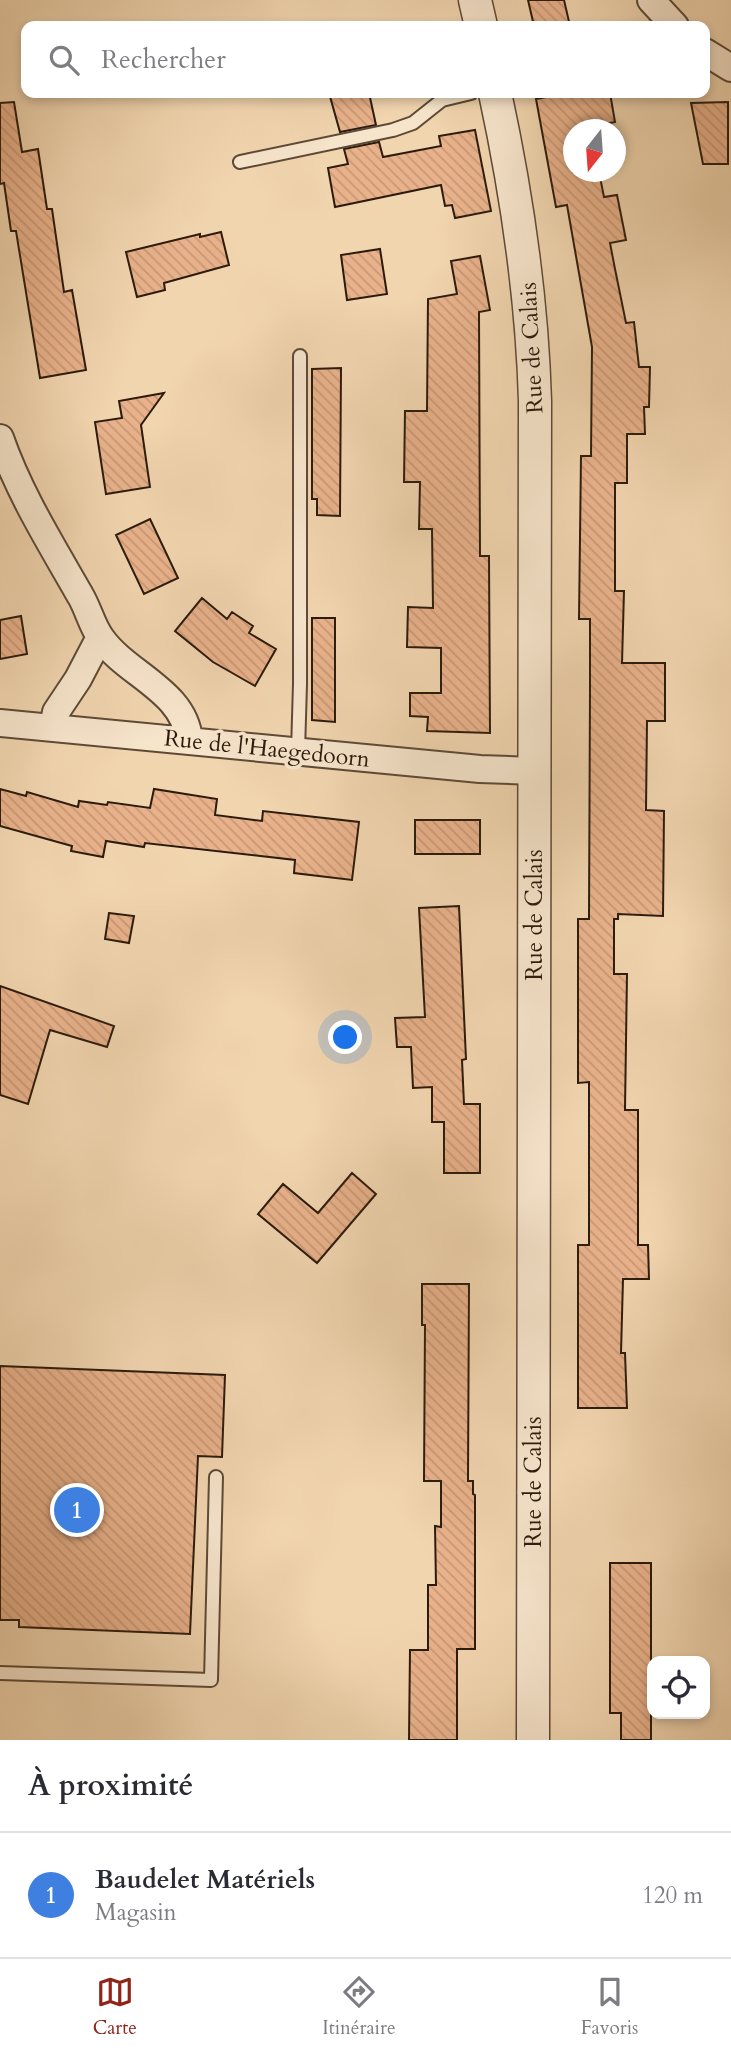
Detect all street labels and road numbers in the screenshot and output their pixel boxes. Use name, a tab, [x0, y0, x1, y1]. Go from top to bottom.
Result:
street label: Rue de Calais	[513, 281, 550, 414]
street label: Rue de l'Haegedoorn	[163, 722, 371, 775]
street label: Rue de Calais	[519, 849, 550, 981]
street label: Rue de Calais	[518, 1416, 549, 1548]

